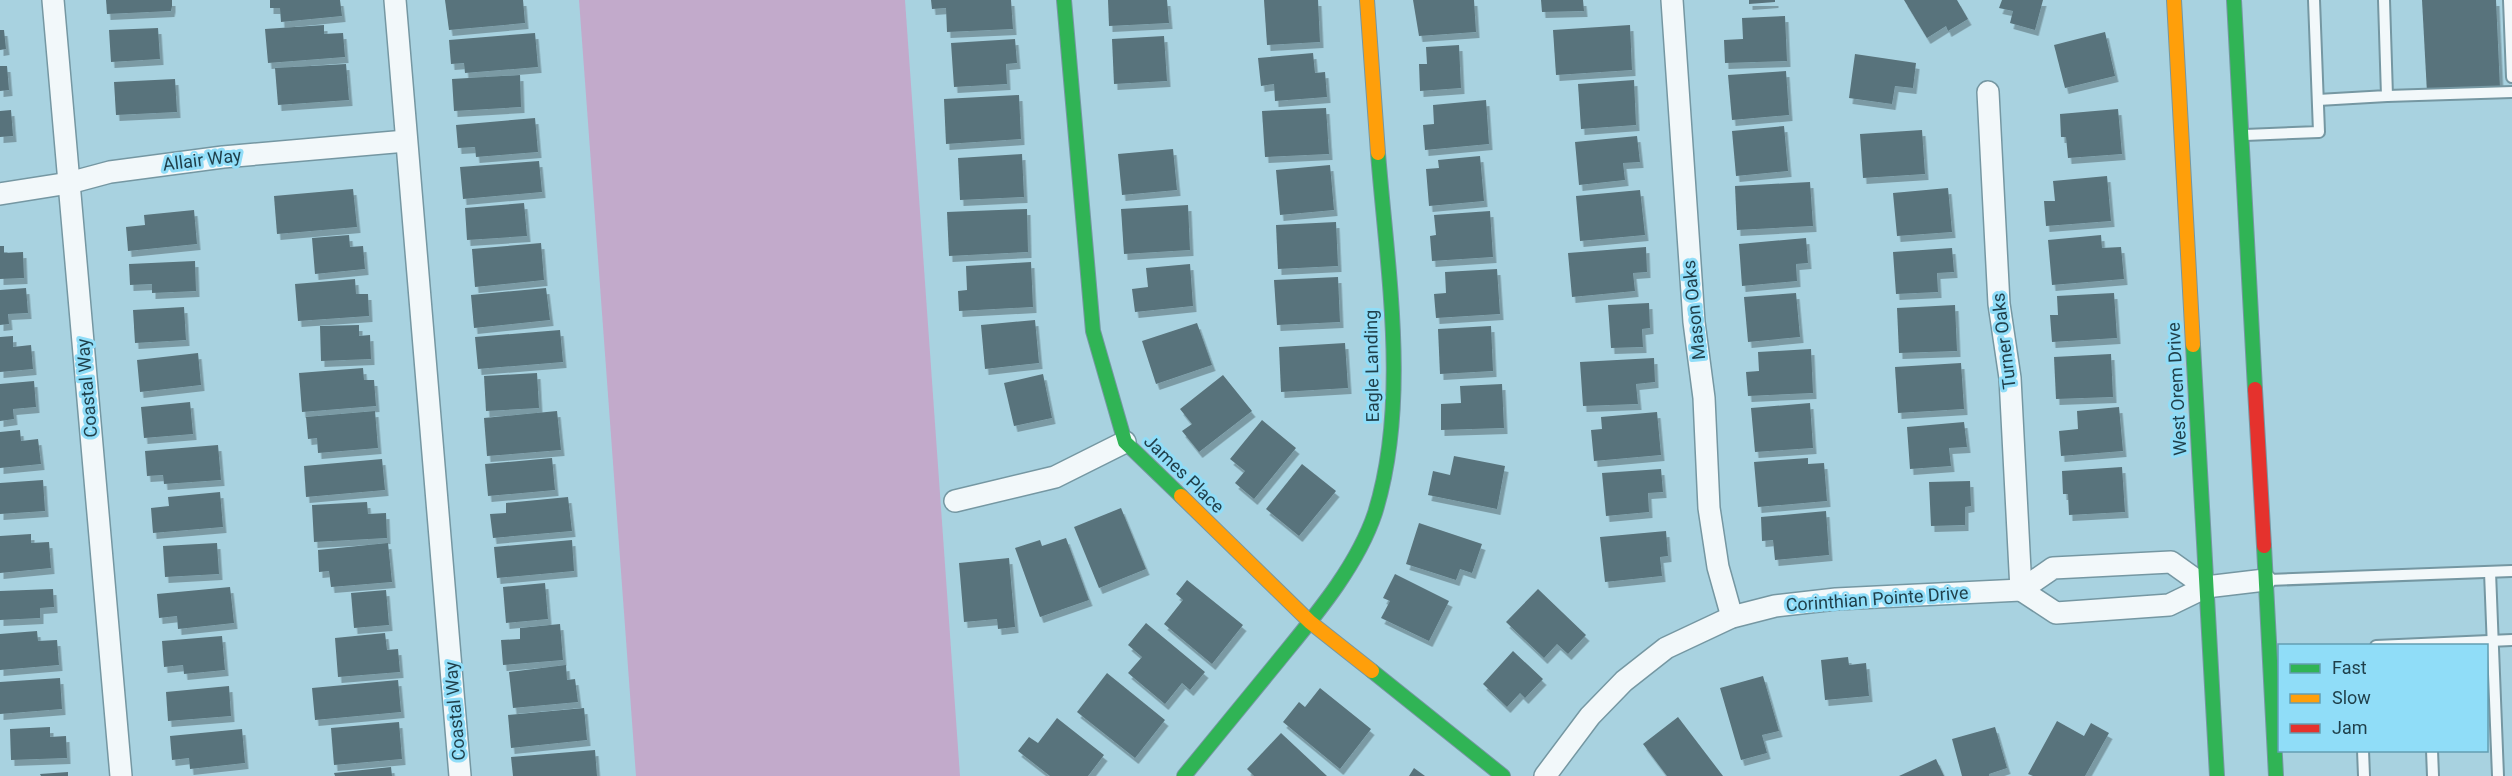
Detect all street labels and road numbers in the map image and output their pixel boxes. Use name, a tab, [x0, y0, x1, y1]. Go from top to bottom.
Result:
street label: Allair Way	[161, 144, 243, 175]
street label: Mason Oaks	[1678, 259, 1709, 361]
street label: Turner Oaks	[1987, 292, 2020, 390]
street label: Eagle Landing	[1360, 310, 1383, 422]
street label: West Orem Drive	[2163, 322, 2190, 456]
street label: Coastal Way	[72, 337, 101, 438]
street label: James Place	[1140, 430, 1229, 517]
street label: Corinthian Pointe Drive	[1785, 582, 1969, 615]
street label: Coastal Way	[440, 660, 469, 761]

